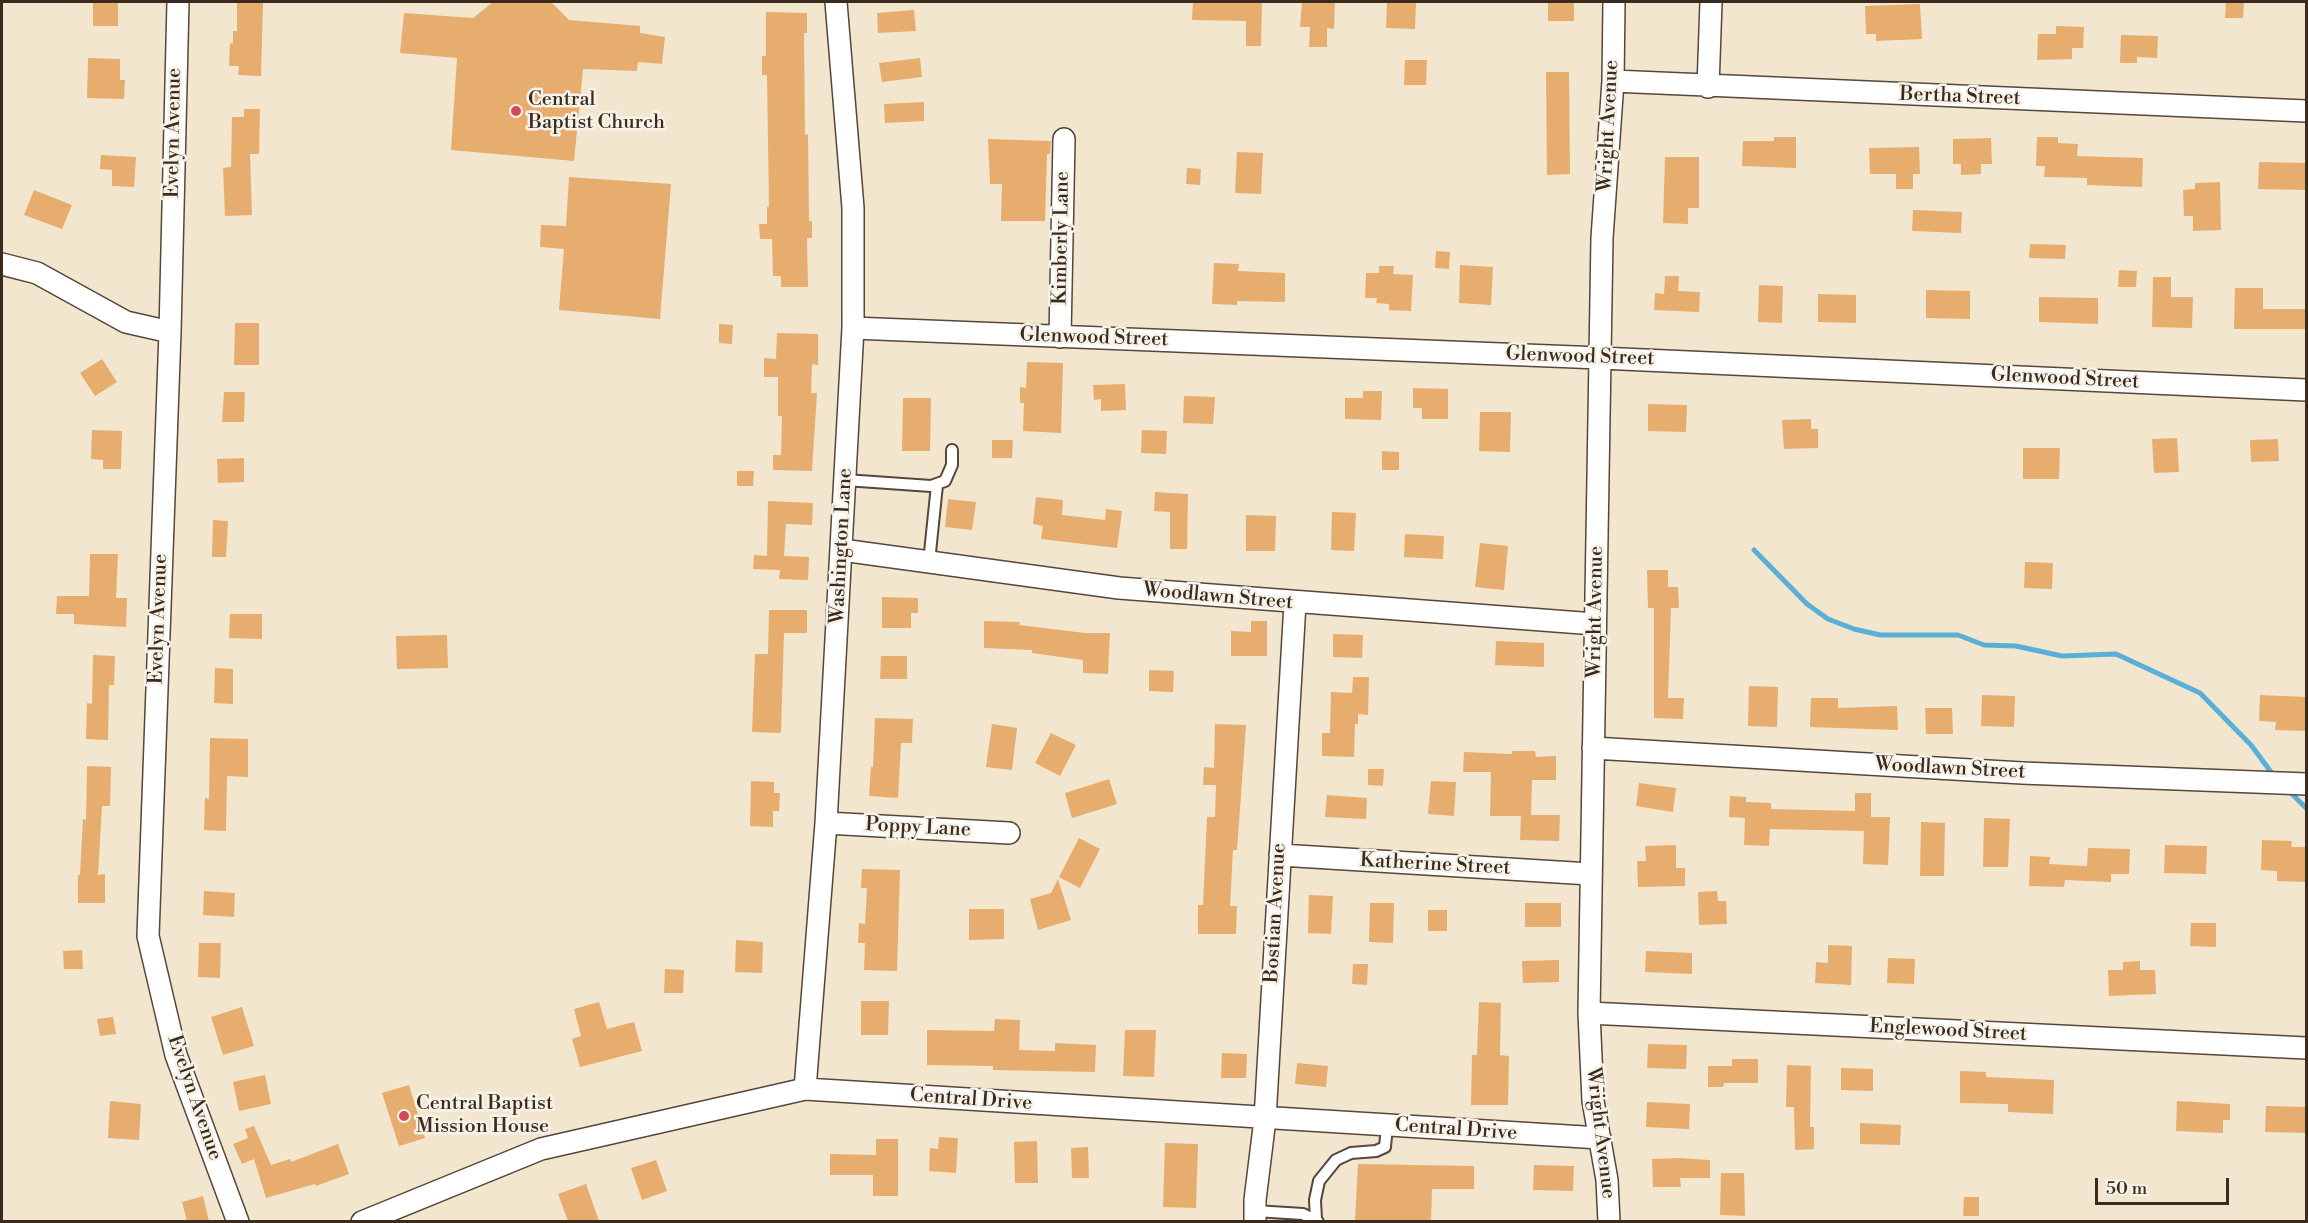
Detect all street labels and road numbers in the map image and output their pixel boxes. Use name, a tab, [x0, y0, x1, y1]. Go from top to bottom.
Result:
street label: Wright Avenue	[1594, 59, 1624, 193]
street label: Evelyn Avenue	[161, 68, 187, 198]
street label: Bertha Street	[1899, 83, 2021, 111]
street label: Kimberly Lane	[1049, 171, 1075, 305]
street label: Glenwood Street	[1019, 323, 1169, 353]
street label: Glenwood Street	[1505, 342, 1655, 372]
street label: Glenwood Street	[1990, 363, 2140, 395]
street label: Washington Lane	[826, 467, 858, 625]
street label: Wright Avenue	[1583, 546, 1609, 678]
street label: Evelyn Avenue	[145, 553, 173, 685]
street label: Woodlawn Street	[1142, 578, 1294, 616]
street label: Woodlawn Street	[1874, 753, 2026, 785]
street label: Poppy Lane	[865, 813, 971, 843]
street label: Bostian Avenue	[1260, 842, 1292, 984]
street label: Katherine Street	[1359, 849, 1511, 881]
street label: Englewood Street	[1869, 1015, 2027, 1047]
street label: Evelyn Avenue	[161, 1032, 227, 1164]
street label: Wright Avenue	[1580, 1066, 1620, 1200]
street label: Central Drive	[909, 1084, 1033, 1116]
street label: Central Drive	[1394, 1114, 1518, 1146]

